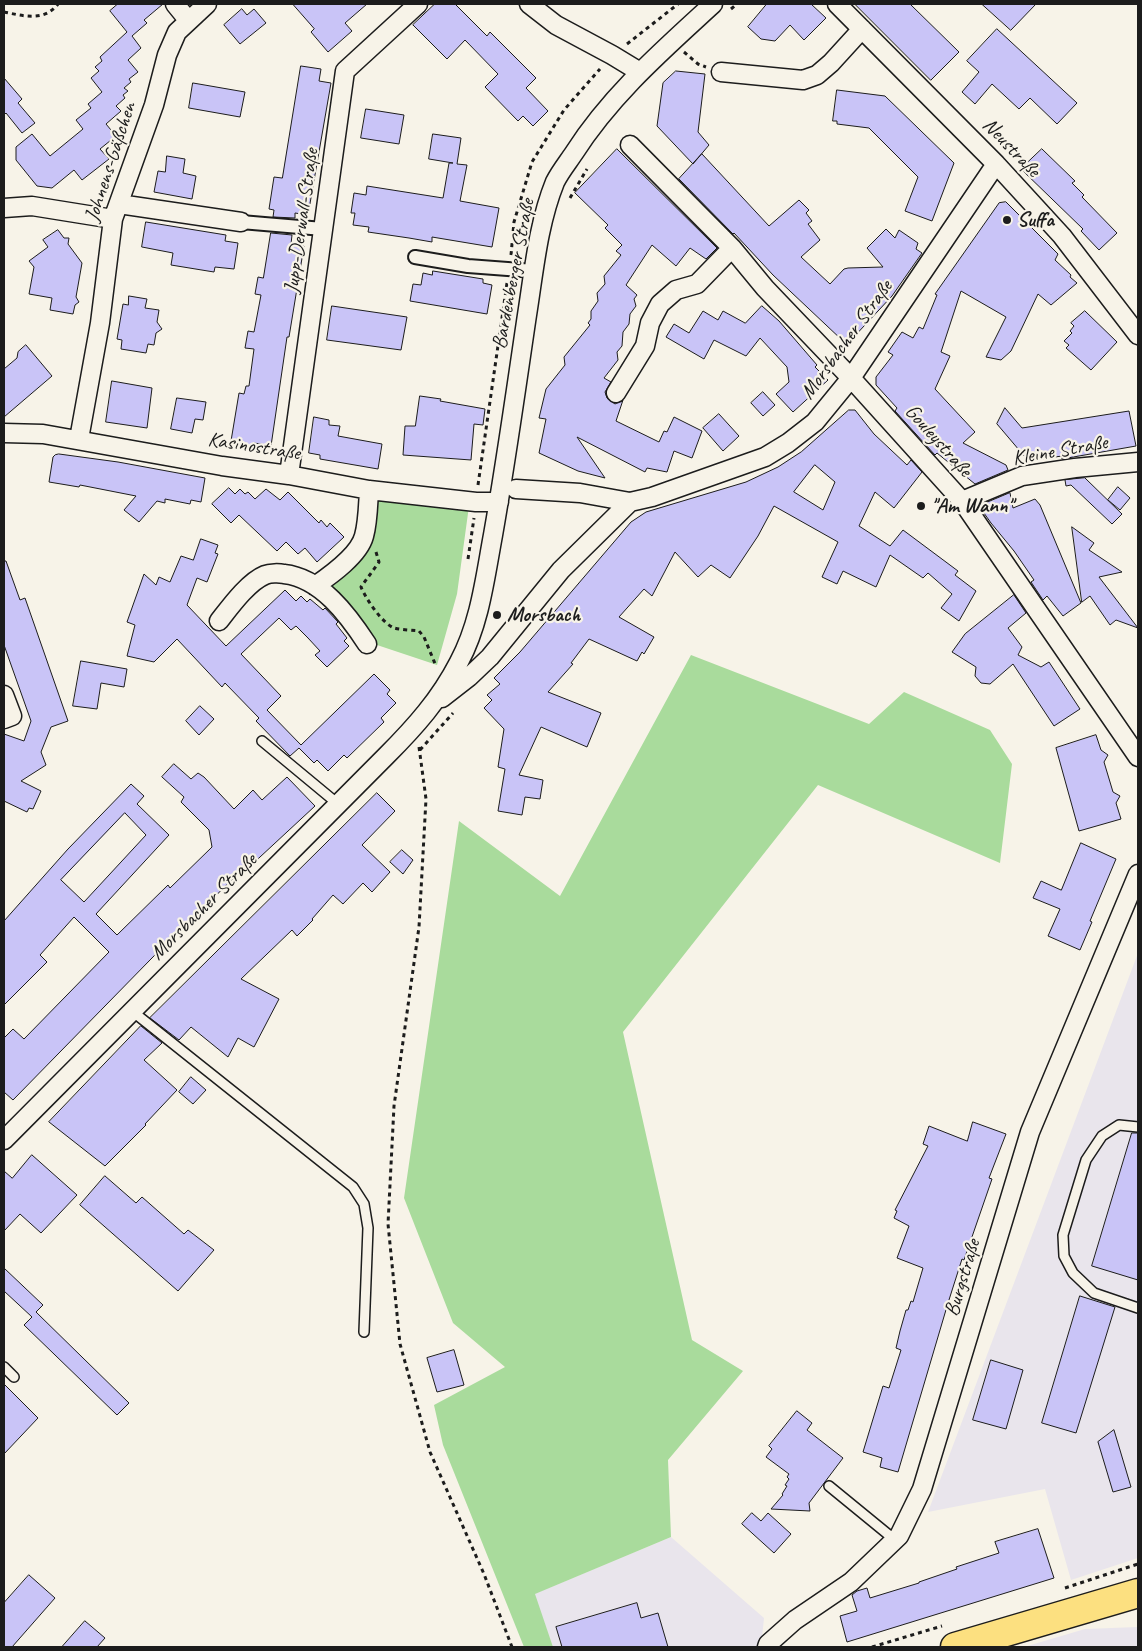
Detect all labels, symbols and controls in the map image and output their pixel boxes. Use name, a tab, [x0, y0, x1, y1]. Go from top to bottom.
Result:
street label: Johnens-Gäßchen	[80, 99, 142, 225]
street label: Neustraße	[977, 113, 1045, 183]
street label: Jupp-Derwall-Straße	[279, 147, 325, 295]
street label: Bardenberger Straße	[487, 197, 541, 351]
place label: Suffa	[1017, 207, 1054, 233]
marker: Suffa	[1001, 214, 1013, 226]
street label: Morsbacher Straße	[795, 276, 899, 404]
street label: Gouleystraße	[899, 400, 977, 482]
street label: Kasinostraße	[206, 427, 302, 467]
street label: Kleine Straße	[1011, 430, 1109, 472]
place label: "Am Wann"	[931, 493, 1012, 519]
marker: "Am Wann"	[915, 500, 927, 512]
place label: Morsbach	[507, 602, 580, 628]
marker: Morsbach	[491, 609, 503, 621]
street label: Morsbacher Straße	[145, 848, 263, 966]
street label: Burgstraße	[939, 1237, 987, 1319]

